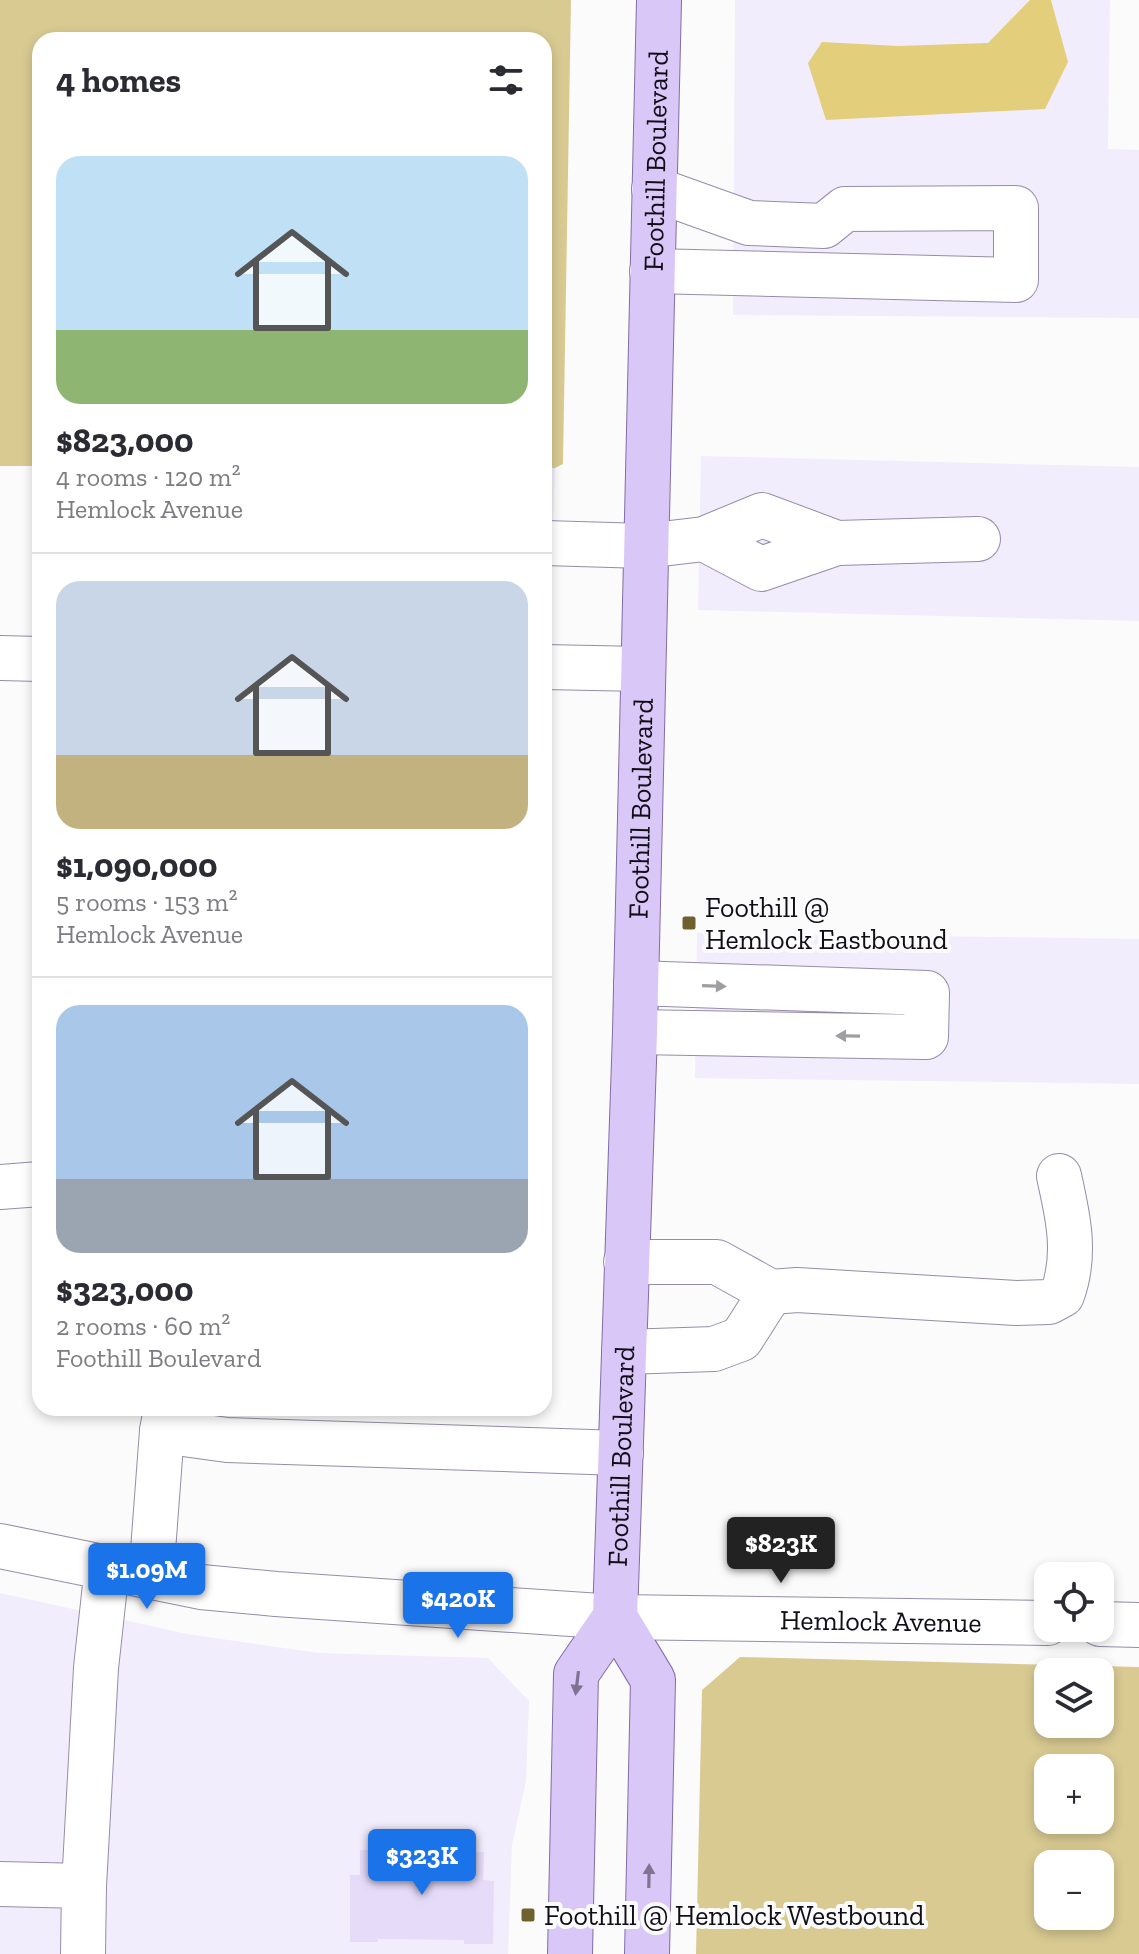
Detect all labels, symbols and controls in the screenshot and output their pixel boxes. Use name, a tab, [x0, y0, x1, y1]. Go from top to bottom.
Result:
street label: Foothill Boulevard	[637, 50, 675, 272]
icon: filters	[484, 58, 528, 102]
text: 4 homes	[56, 60, 181, 101]
icon: home	[220, 208, 364, 352]
text: $823,000	[56, 420, 194, 461]
text: 4 rooms · 120 m²	[56, 461, 241, 493]
text: Hemlock Avenue	[56, 493, 243, 525]
icon: home	[220, 633, 364, 777]
street label: Foothill Boulevard	[622, 698, 660, 919]
text: $1,090,000	[56, 845, 218, 886]
text: 5 rooms · 153 m²	[56, 886, 238, 918]
place label: Foothill @ Hemlock Eastbound	[705, 891, 948, 956]
marker: Foothill @ Hemlock Eastbound	[680, 914, 698, 932]
text: Hemlock Avenue	[56, 918, 243, 950]
one-way arrow	[702, 979, 727, 992]
one-way arrow	[835, 1030, 860, 1042]
icon: home	[220, 1057, 364, 1201]
text: $323,000	[56, 1269, 194, 1310]
text: 2 rooms · 60 m²	[56, 1310, 230, 1342]
text: Foothill Boulevard	[56, 1342, 261, 1374]
street label: Foothill Boulevard	[601, 1345, 641, 1567]
pin: $823K	[725, 1517, 837, 1585]
text: $823K	[745, 1527, 817, 1559]
pin: $1.09M	[82, 1543, 212, 1611]
text: $1.09M	[106, 1553, 188, 1585]
map controls	[1034, 1562, 1114, 1930]
button: locate	[1034, 1562, 1114, 1642]
pin: $420K	[402, 1572, 514, 1640]
text: $420K	[421, 1582, 495, 1614]
street label: Hemlock Avenue	[780, 1603, 982, 1639]
button: layers	[1034, 1658, 1114, 1738]
one-way arrow	[571, 1671, 584, 1696]
button: +	[1034, 1754, 1114, 1834]
pin: $323K	[366, 1829, 478, 1897]
text: $323K	[386, 1839, 458, 1871]
button: −	[1034, 1850, 1114, 1930]
one-way arrow	[642, 1863, 655, 1888]
place label: Foothill @ Hemlock Westbound	[544, 1899, 924, 1932]
marker: Foothill @ Hemlock Westbound	[519, 1906, 537, 1924]

